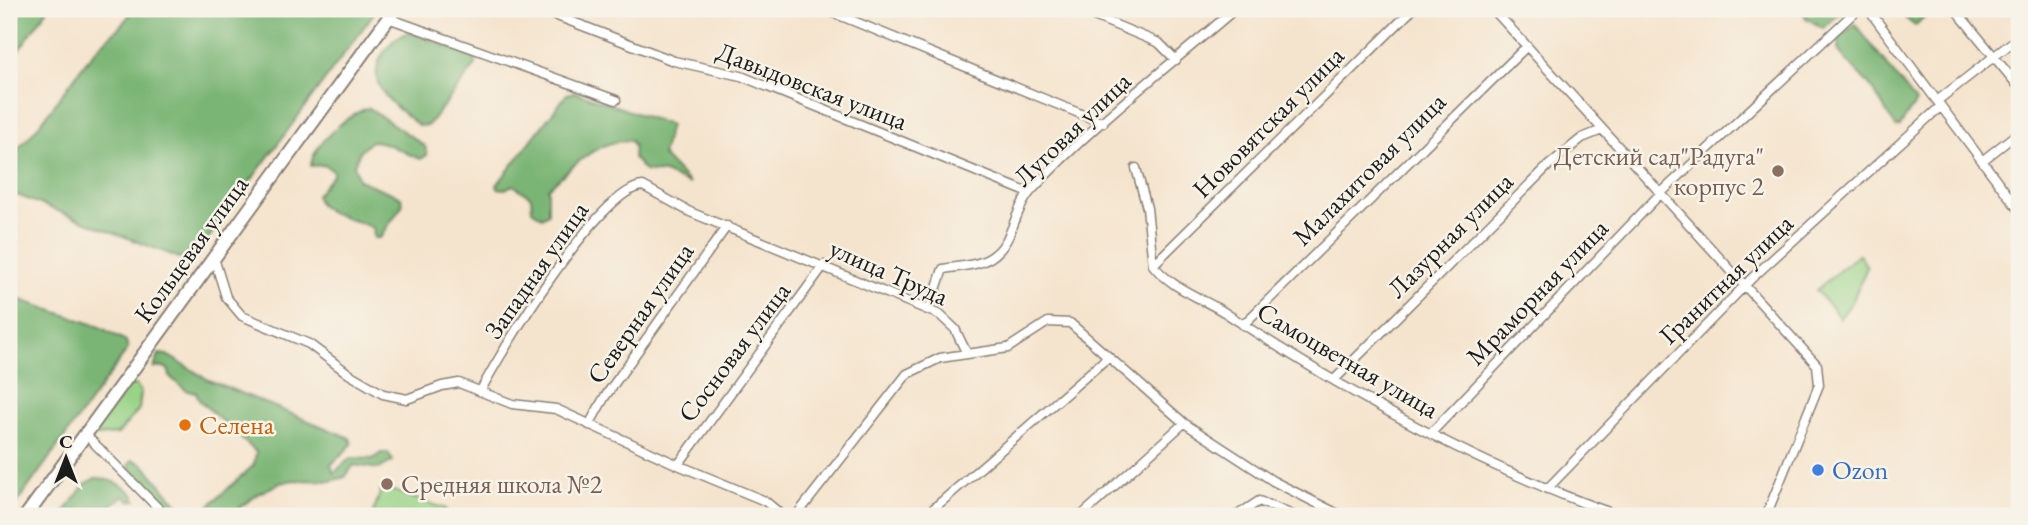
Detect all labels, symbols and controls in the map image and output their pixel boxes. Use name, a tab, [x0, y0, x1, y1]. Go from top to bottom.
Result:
street label: Давыдовская улица	[712, 34, 913, 138]
street label: Нововятская улица	[1185, 38, 1352, 205]
street label: Луговая улица	[1006, 64, 1139, 194]
street label: Малахитовая улица	[1285, 85, 1453, 253]
place label: Детский сад"Радуга" корпус 2	[1554, 139, 1765, 203]
marker: Детский сад"Радуга" корпус 2	[1770, 163, 1786, 179]
street label: Лазурная улица	[1380, 164, 1521, 305]
street label: Кольцевая улица	[126, 168, 256, 329]
street label: Западная улица	[476, 194, 596, 345]
street label: Гранитная улица	[1652, 206, 1801, 352]
street label: Мраморная улица	[1458, 211, 1616, 372]
street label: улица Труда	[824, 231, 954, 314]
street label: Северная улица	[579, 235, 702, 390]
street label: Сосновая улица	[670, 275, 798, 429]
street label: Самоцветная улица	[1251, 294, 1446, 426]
place label: Селена	[199, 408, 275, 442]
marker: Селена	[177, 417, 193, 433]
north arrow	[32, 424, 102, 494]
text: С	[59, 429, 73, 454]
place label: Ozon	[1832, 453, 1889, 487]
marker: Ozon	[1810, 462, 1826, 478]
place label: Средняя школа №2	[401, 467, 603, 501]
marker: Средняя школа №2	[379, 476, 395, 492]

